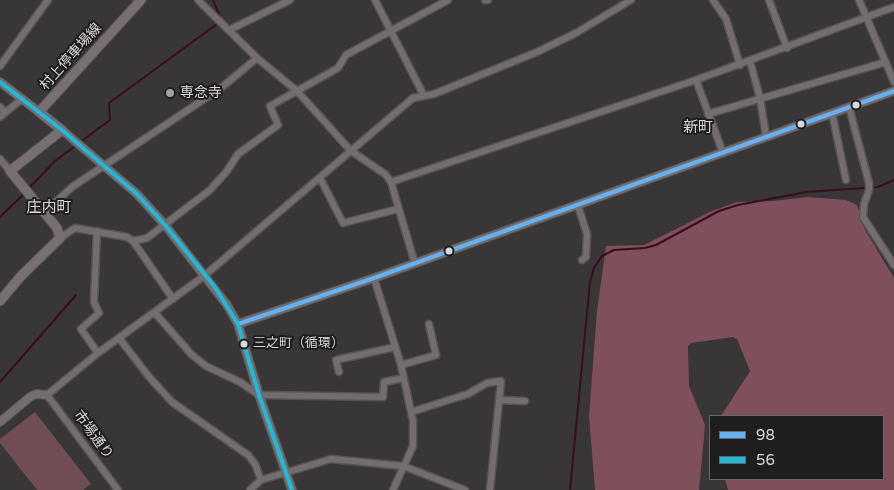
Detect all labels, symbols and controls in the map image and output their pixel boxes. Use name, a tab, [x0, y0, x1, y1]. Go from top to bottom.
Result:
street label: 村上停車場線	[37, 20, 105, 94]
place label: 専念寺	[180, 85, 222, 101]
marker: 専念寺	[164, 87, 176, 99]
unlabelled marker	[851, 100, 861, 110]
district label: 新町	[683, 119, 713, 137]
unlabelled marker	[796, 119, 806, 129]
district label: 庄内町	[27, 199, 71, 217]
unlabelled marker	[444, 246, 454, 256]
place label: 三之町（循環）	[253, 336, 344, 352]
marker: 三之町（循環）	[239, 339, 249, 349]
street label: 市場通り	[70, 407, 116, 463]
legend	[709, 415, 884, 480]
text: 98	[756, 426, 775, 444]
text: 56	[756, 451, 775, 469]

